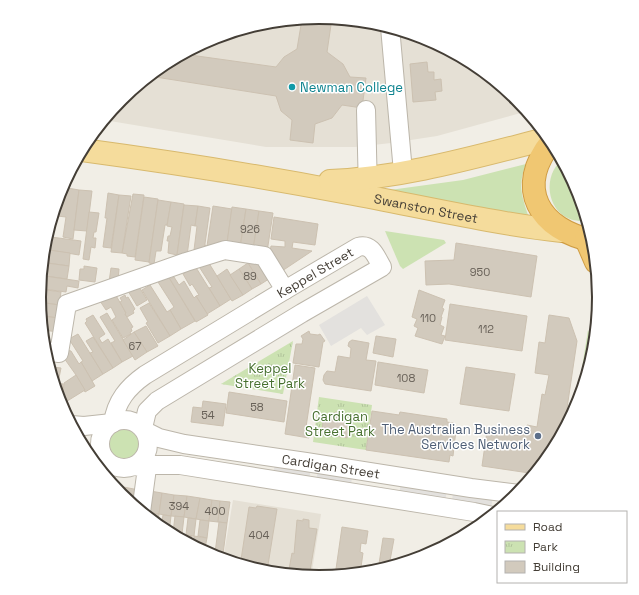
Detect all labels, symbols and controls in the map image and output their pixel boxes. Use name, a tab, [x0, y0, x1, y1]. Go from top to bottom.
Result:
place label: Newman College	[300, 79, 403, 96]
marker: Newman College	[287, 82, 297, 92]
street label: Swanston Street	[373, 190, 479, 227]
house number: 926	[240, 222, 260, 236]
street label: Keppel Street	[274, 244, 357, 302]
house number: 950	[470, 265, 490, 279]
house number: 89	[243, 269, 257, 283]
house number: 110	[420, 311, 436, 325]
house number: 112	[478, 322, 494, 336]
house number: 67	[129, 339, 141, 353]
park label: Keppel Street Park	[235, 360, 305, 392]
house number: 108	[397, 371, 415, 385]
house number: 58	[250, 400, 264, 414]
house number: 54	[201, 408, 215, 422]
park label: Cardigan Street Park	[305, 408, 375, 440]
place label: The Australian Business Services Network	[381, 421, 530, 453]
marker: The Australian Business Services Network	[533, 431, 543, 441]
street label: Cardigan Street	[281, 451, 381, 483]
house number: 394	[169, 499, 189, 513]
house number: 400	[205, 504, 225, 518]
legend	[497, 511, 627, 583]
text: Road	[533, 519, 562, 535]
house number: 404	[249, 528, 270, 542]
text: Park	[533, 539, 558, 555]
text: Building	[533, 559, 580, 575]

